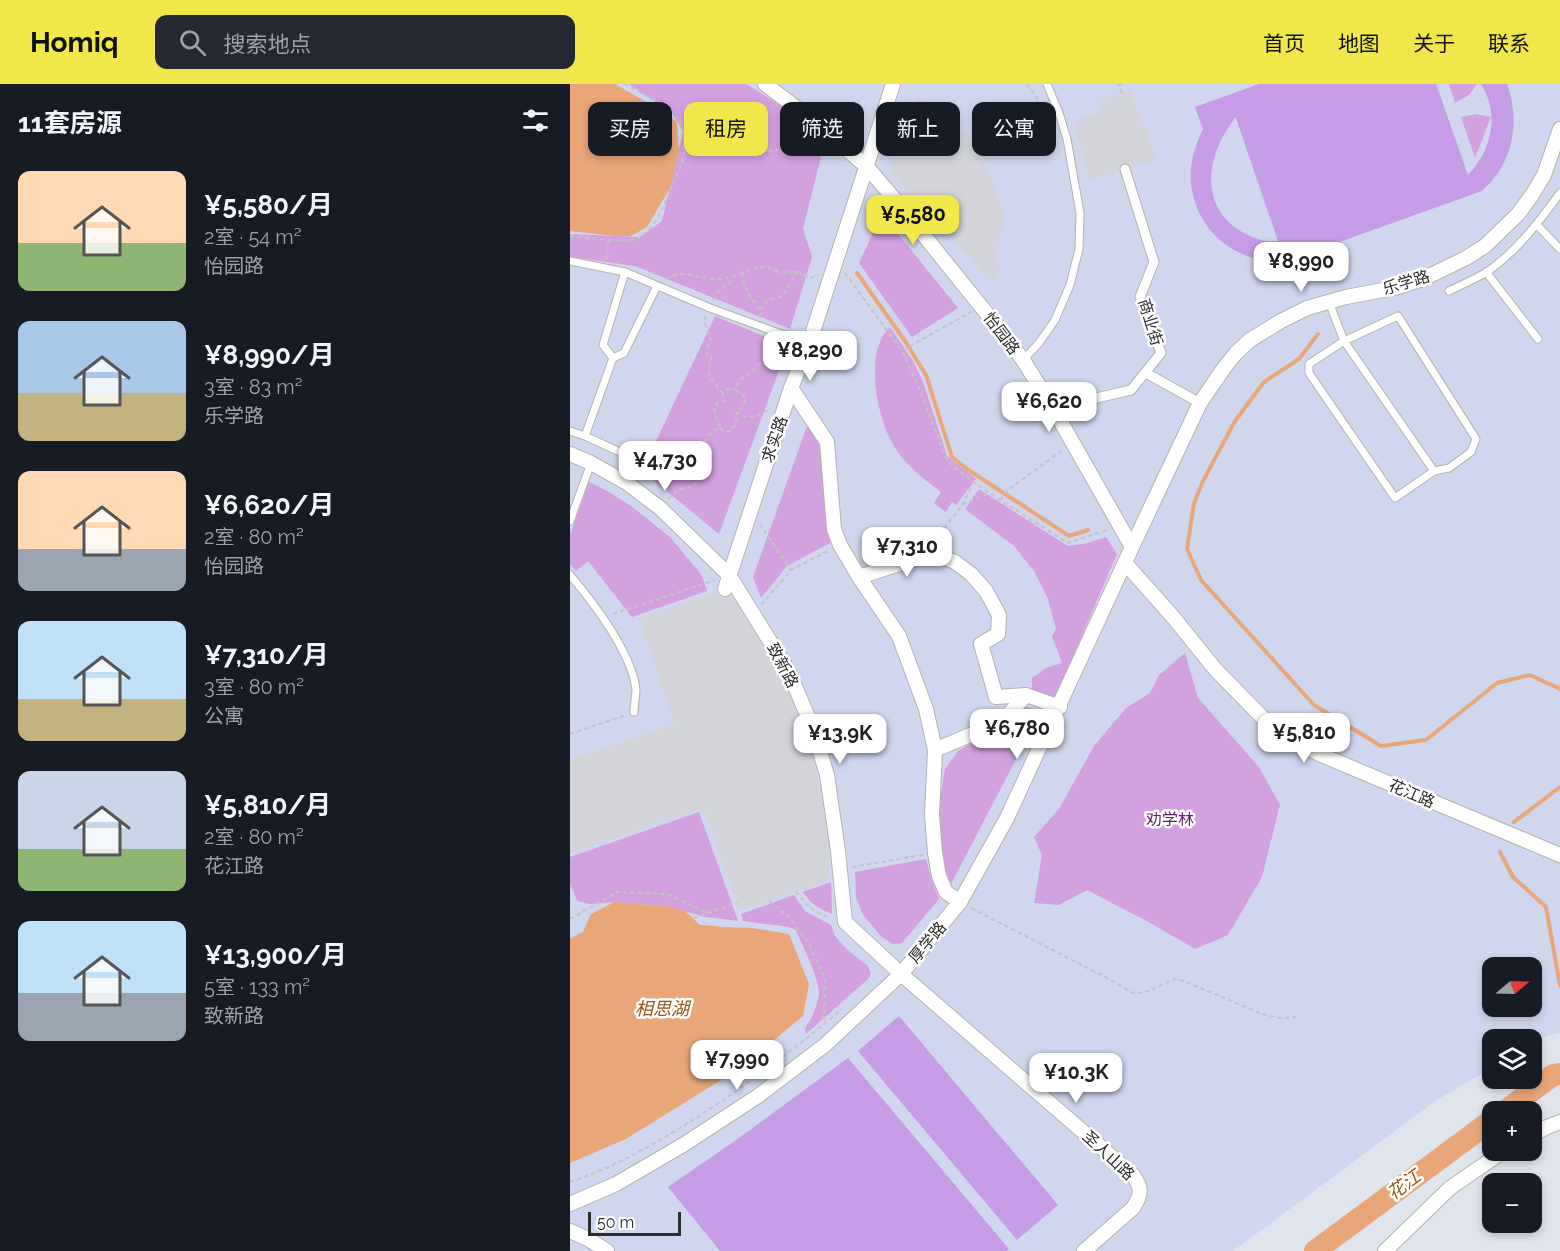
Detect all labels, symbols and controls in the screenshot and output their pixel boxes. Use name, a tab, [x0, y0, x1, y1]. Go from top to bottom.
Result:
search box	[155, 15, 575, 69]
text: Homiq	[30, 26, 119, 59]
icon: search	[176, 26, 209, 59]
text: 搜索地点	[224, 31, 312, 57]
text: 首页	[1263, 31, 1305, 56]
text: 地图	[1338, 31, 1380, 56]
text: 关于	[1413, 31, 1455, 56]
text: 联系	[1488, 31, 1530, 56]
chip: 买房	[588, 102, 672, 156]
chip: 租房	[684, 102, 768, 156]
chip: 筛选	[780, 102, 864, 156]
chip: 新上	[876, 102, 960, 156]
chip: 公寓	[972, 102, 1056, 156]
icon: filters	[519, 104, 552, 137]
text: 11套房源	[18, 108, 122, 138]
text: ¥5,580/月	[204, 190, 333, 220]
icon: home	[66, 195, 138, 267]
pin: ¥5,580	[864, 195, 962, 246]
text: ¥5,580	[880, 202, 946, 226]
text: 2室 · 54 m²	[204, 225, 301, 249]
pin: ¥8,990	[1252, 242, 1350, 293]
text: ¥8,990	[1268, 249, 1334, 273]
text: 怡园路	[204, 254, 264, 278]
street label: 乐学路	[1380, 266, 1432, 299]
street label: 商业街	[1134, 296, 1167, 348]
street label: 怡园路	[980, 308, 1024, 358]
pin: ¥8,290	[761, 331, 859, 382]
text: ¥8,290	[777, 338, 843, 362]
text: ¥8,990/月	[204, 340, 335, 370]
icon: home	[66, 345, 138, 417]
text: 3室 · 83 m²	[204, 375, 302, 399]
pin: ¥6,620	[1000, 382, 1098, 433]
text: ¥6,620	[1016, 389, 1082, 413]
text: 乐学路	[204, 404, 264, 428]
street label: 求实路	[758, 413, 791, 465]
pin: ¥4,730	[616, 441, 714, 492]
text: ¥4,730	[633, 448, 697, 472]
text: ¥6,620/月	[204, 490, 335, 520]
icon: home	[66, 495, 138, 567]
text: 2室 · 80 m²	[204, 525, 304, 549]
pin: ¥7,310	[858, 527, 956, 578]
text: ¥7,310	[876, 534, 938, 558]
text: 怡园路	[204, 554, 264, 578]
text: ¥7,310/月	[204, 640, 329, 670]
street label: 致新路	[763, 640, 802, 691]
icon: home	[66, 645, 138, 717]
text: 3室 · 80 m²	[204, 675, 304, 699]
text: 公寓	[204, 704, 244, 728]
pin: ¥6,780	[968, 709, 1066, 760]
pin: ¥5,810	[1255, 713, 1353, 764]
pin: ¥13.9K	[791, 714, 889, 765]
text: ¥6,780	[984, 716, 1050, 740]
text: ¥5,810	[1272, 720, 1336, 744]
text: ¥13.9K	[808, 721, 872, 745]
street label: 花江路	[1386, 775, 1438, 812]
text: ¥5,810/月	[204, 790, 331, 820]
icon: home	[66, 795, 138, 867]
park label: 劝学林	[1146, 810, 1194, 829]
text: 2室 · 80 m²	[204, 825, 304, 849]
text: 花江路	[204, 854, 264, 878]
street label: 厚学路	[905, 918, 950, 967]
text: ¥13,900/月	[204, 940, 347, 970]
icon: home	[66, 945, 138, 1017]
north arrow	[1482, 957, 1542, 1017]
map controls	[1482, 957, 1542, 1233]
text: 5室 · 133 m²	[204, 975, 310, 999]
water label: 相思湖	[635, 998, 692, 1019]
text: 致新路	[204, 1004, 264, 1028]
button: layers	[1482, 1029, 1542, 1089]
pin: ¥7,990	[688, 1040, 786, 1091]
text: ¥7,990	[705, 1047, 769, 1071]
pin: ¥10.3K	[1027, 1053, 1125, 1104]
text: ¥10.3K	[1043, 1060, 1109, 1084]
button: +	[1482, 1101, 1542, 1161]
street label: 圣人山路	[1079, 1127, 1139, 1184]
water label: 花江	[1383, 1164, 1426, 1204]
button: −	[1482, 1173, 1542, 1233]
scale bar	[588, 1209, 681, 1236]
text: 50 m	[597, 1213, 634, 1232]

